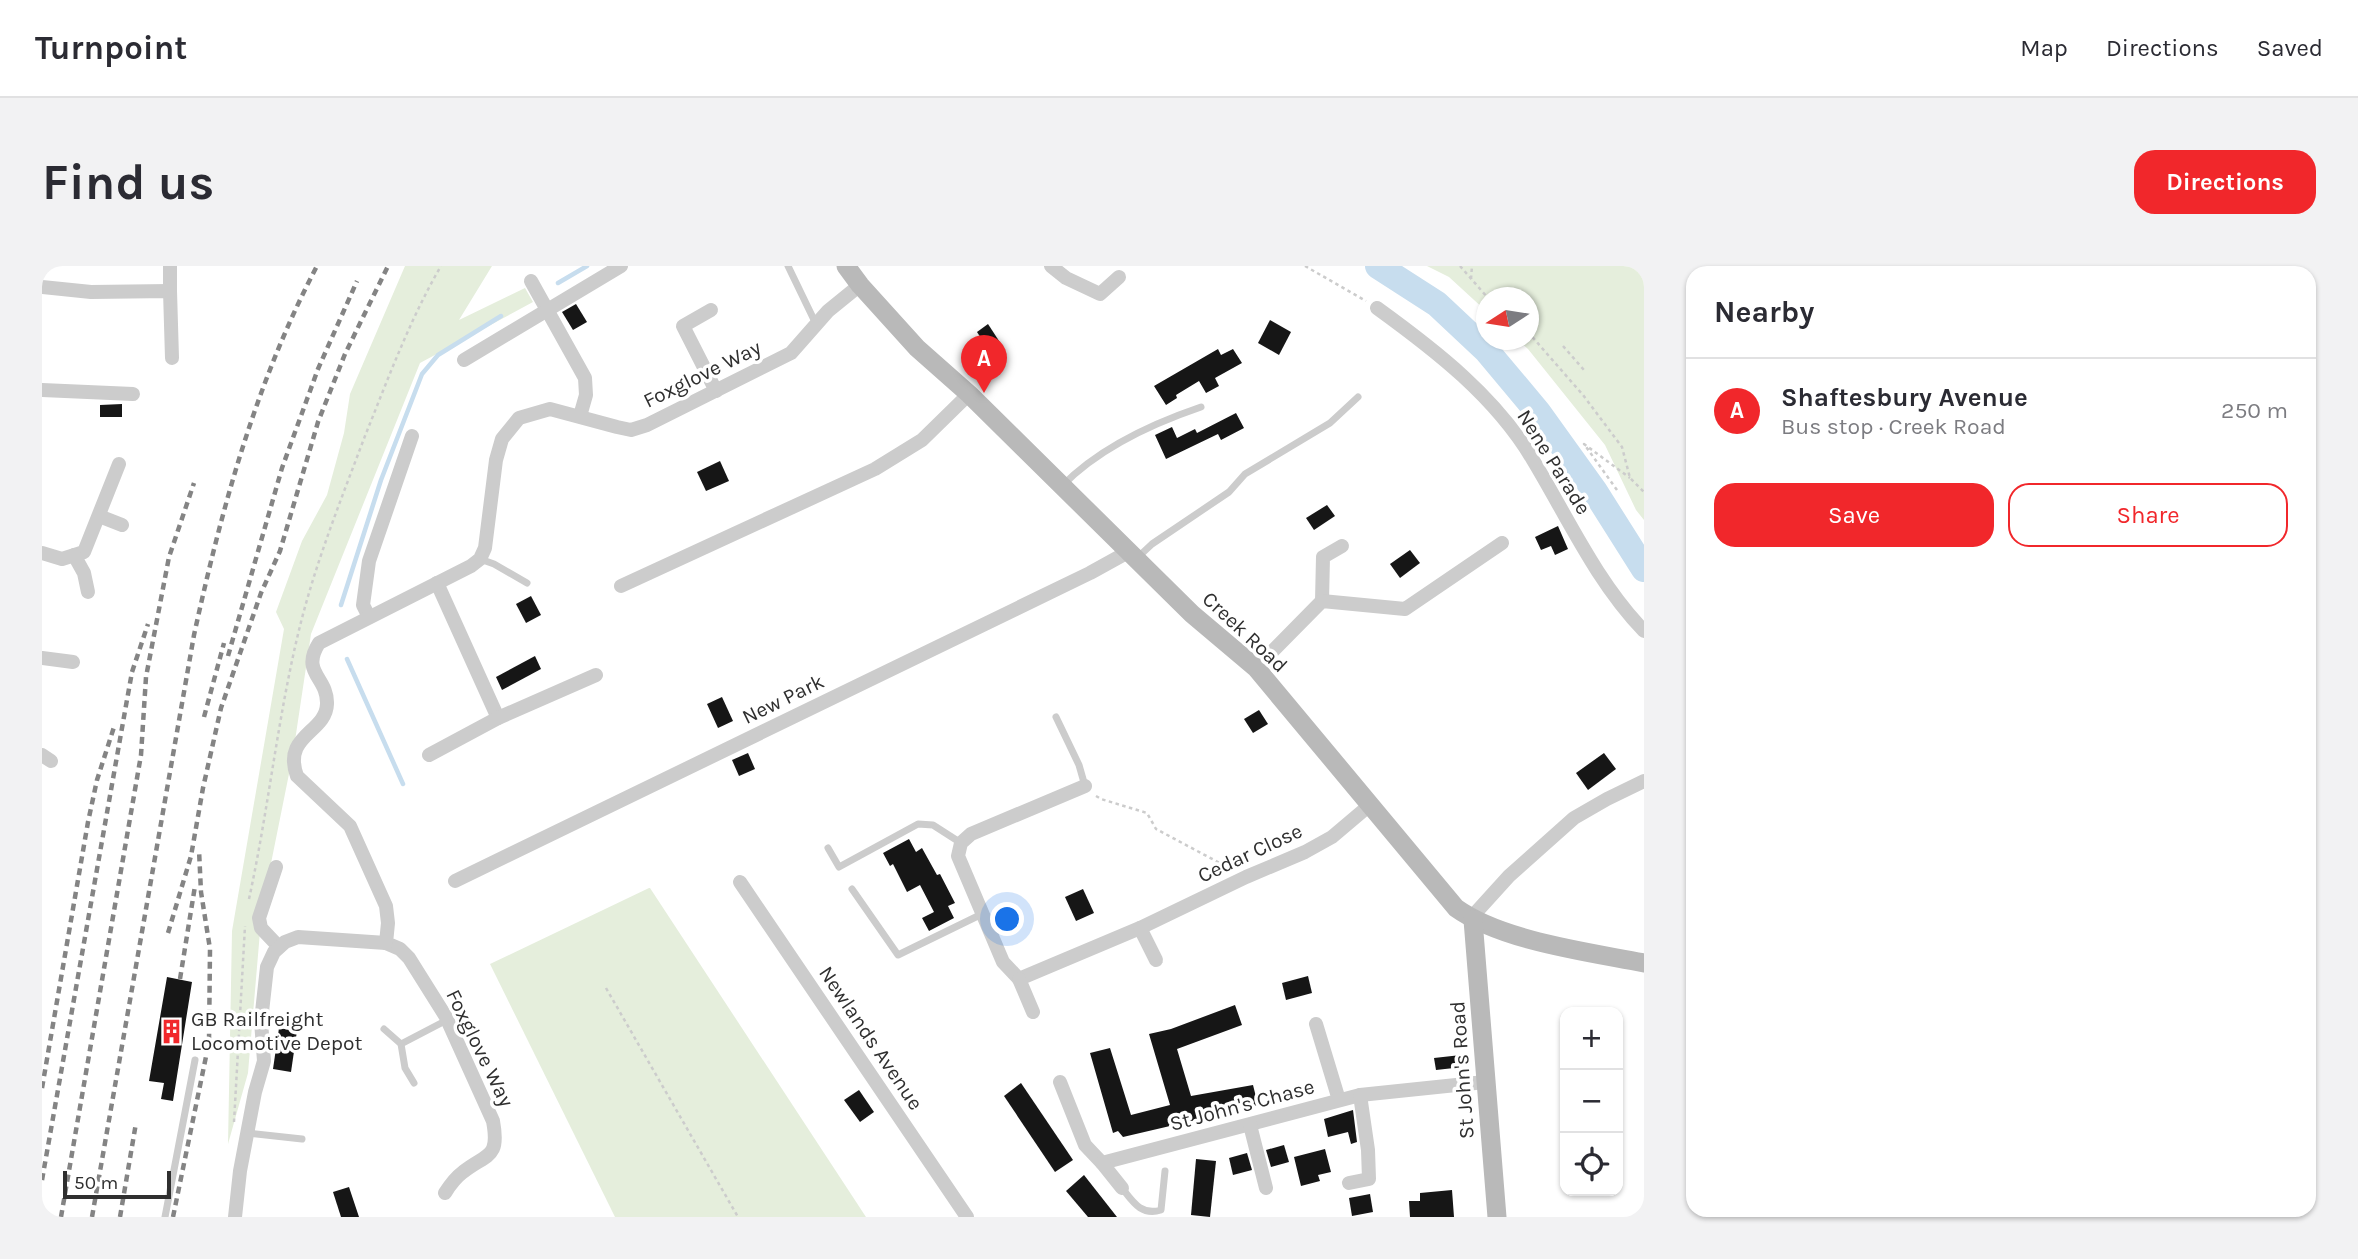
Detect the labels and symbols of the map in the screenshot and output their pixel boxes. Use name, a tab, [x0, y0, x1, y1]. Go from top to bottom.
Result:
north arrow	[1476, 287, 1539, 350]
street label: Foxglove Way	[639, 335, 765, 413]
pin: A	[961, 335, 1007, 393]
street label: Nene Parade	[1512, 405, 1596, 519]
street label: Creek Road	[1198, 587, 1292, 677]
street label: New Park	[738, 669, 828, 729]
street label: Cedar Close	[1194, 818, 1306, 888]
your location	[990, 902, 1024, 936]
street label: Newlands Avenue	[814, 962, 928, 1114]
street label: Foxglove Way	[441, 985, 519, 1111]
street label: St John's Road	[1445, 1000, 1479, 1140]
place label: GB Railfreight Locomotive Depot	[191, 1007, 363, 1055]
building icon: GB Railfreight Locomotive Depot	[157, 1017, 185, 1045]
street label: St John's Chase	[1167, 1074, 1317, 1136]
scale bar	[63, 1168, 172, 1200]

